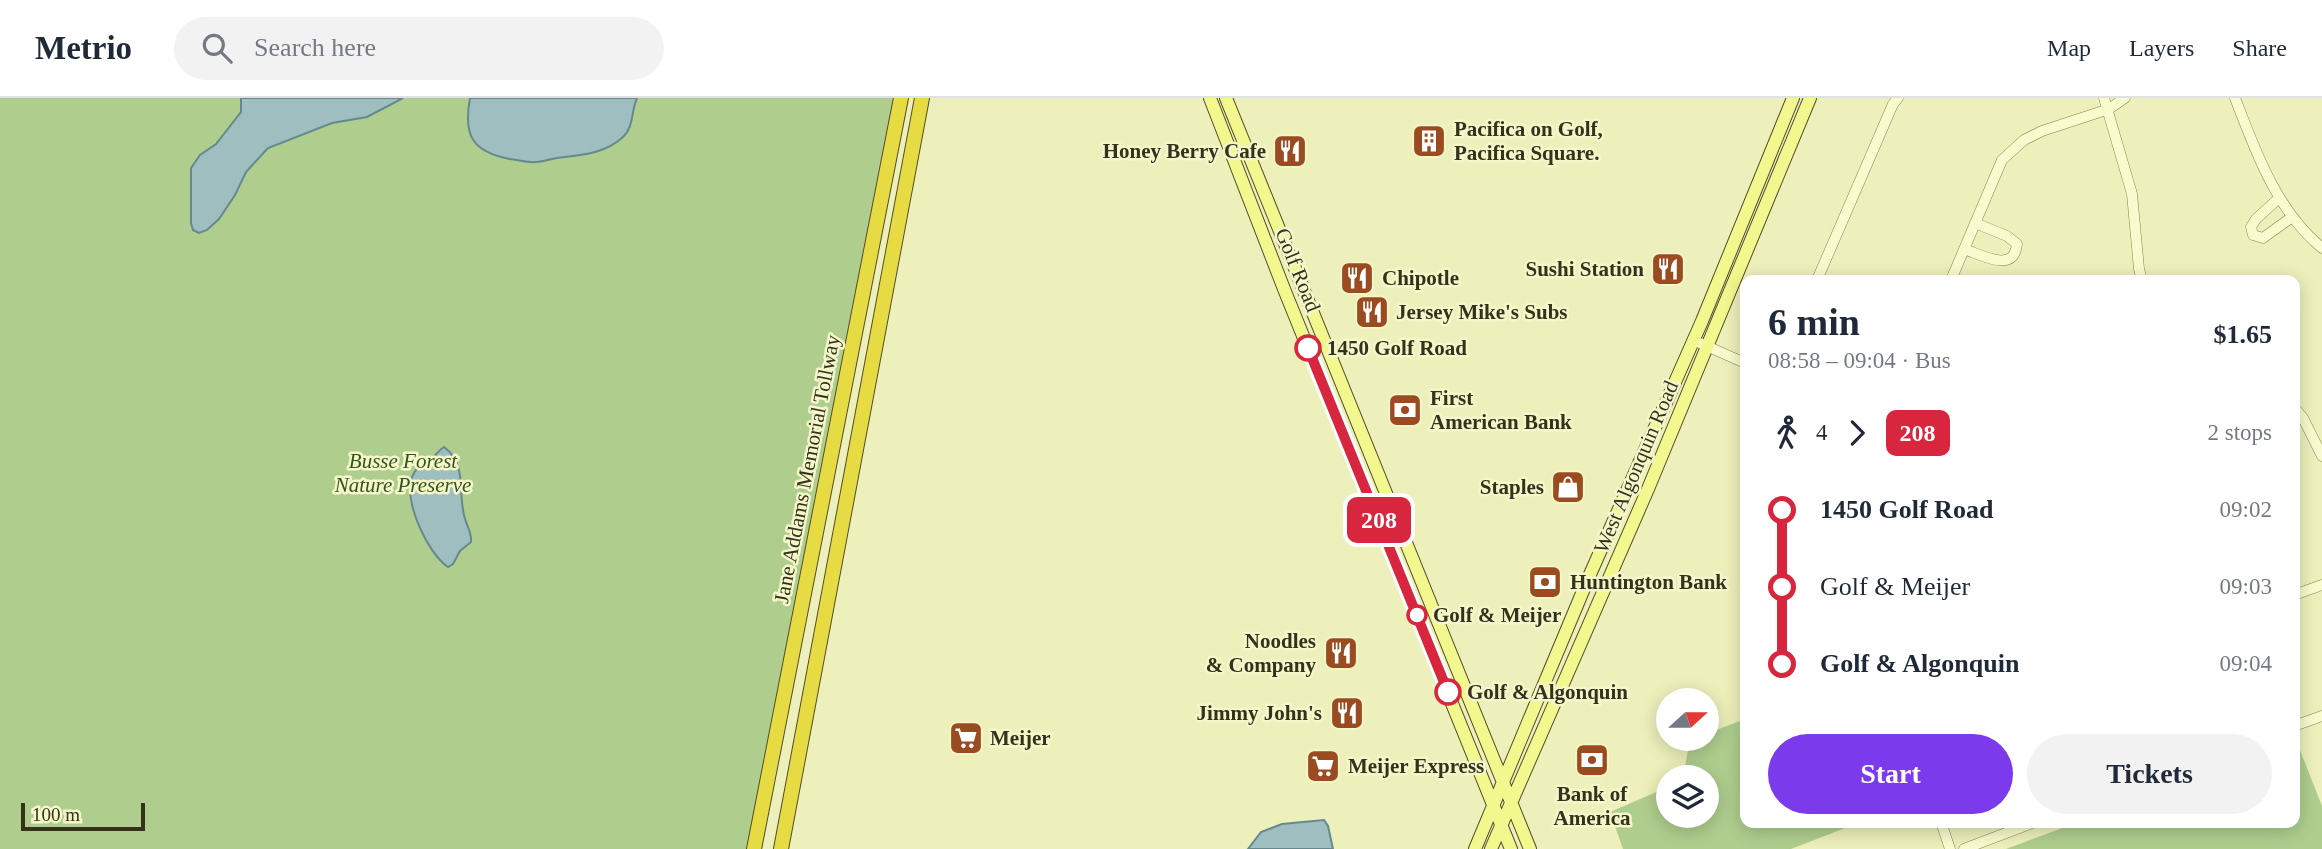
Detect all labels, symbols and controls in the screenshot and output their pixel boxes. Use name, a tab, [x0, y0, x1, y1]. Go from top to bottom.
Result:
search box	[174, 17, 664, 80]
icon: search	[198, 29, 236, 67]
text: Metrio	[35, 30, 132, 66]
text: Search here	[254, 33, 376, 62]
text: Map	[2047, 35, 2091, 61]
text: Layers	[2129, 35, 2194, 61]
text: Share	[2232, 35, 2287, 61]
place label: Pacifica on Golf, Pacifica Square.	[1454, 117, 1603, 165]
building icon: Pacifica on Golf, Pacifica Square.	[1410, 122, 1448, 160]
restaurant icon: Honey Berry Cafe	[1271, 132, 1309, 170]
place label: Honey Berry Cafe	[1103, 139, 1266, 163]
street label: Golf Road	[1270, 225, 1326, 316]
restaurant icon: Sushi Station	[1649, 250, 1687, 288]
place label: Sushi Station	[1526, 257, 1644, 281]
restaurant icon: Chipotle	[1338, 259, 1376, 297]
place label: Chipotle	[1382, 266, 1459, 290]
restaurant icon: Jersey Mike's Subs	[1353, 293, 1391, 331]
place label: Jersey Mike's Subs	[1396, 300, 1568, 324]
text: 6 min	[1768, 301, 1860, 343]
text: $1.65	[2214, 320, 2272, 349]
street label: Jane Addams Memorial Tollway	[769, 332, 845, 605]
marker: 1450 Golf Road	[1295, 335, 1321, 361]
place label: 1450 Golf Road	[1327, 336, 1467, 360]
text: 08:58 – 09:04 · Bus	[1768, 348, 1951, 373]
street label: West Algonquin Road	[1589, 377, 1683, 557]
place label: First American Bank	[1430, 386, 1572, 434]
bank icon: First American Bank	[1386, 391, 1424, 429]
icon: walk	[1768, 414, 1806, 452]
icon: forward	[1838, 414, 1876, 452]
text: 4	[1816, 420, 1828, 445]
text: 208	[1900, 420, 1936, 446]
text: 2 stops	[2207, 420, 2272, 445]
park label: Busse Forest Nature Preserve	[334, 449, 471, 497]
shop icon: Staples	[1549, 468, 1587, 506]
place label: Staples	[1480, 475, 1544, 499]
text: 1450 Golf Road	[1820, 495, 1993, 524]
line badge: 208	[1339, 497, 1419, 543]
text: 09:02	[2220, 497, 2272, 522]
text: 208	[1361, 507, 1397, 533]
bank icon: Huntington Bank	[1526, 563, 1564, 601]
place label: Huntington Bank	[1570, 570, 1727, 594]
text: Golf & Meijer	[1820, 572, 1970, 601]
text: 09:03	[2220, 574, 2272, 599]
place label: Golf & Meijer	[1433, 603, 1561, 627]
marker: Golf & Meijer	[1407, 605, 1427, 625]
place label: Noodles & Company	[1206, 629, 1316, 677]
restaurant icon: Noodles & Company	[1322, 634, 1360, 672]
text: Golf & Algonquin	[1820, 649, 2019, 678]
text: 09:04	[2220, 651, 2272, 676]
marker: Golf & Algonquin	[1435, 679, 1461, 705]
place label: Golf & Algonquin	[1467, 680, 1628, 704]
north arrow	[1656, 688, 1718, 751]
map controls	[1656, 688, 1719, 828]
restaurant icon: Jimmy John's	[1328, 694, 1366, 732]
place label: Jimmy John's	[1197, 701, 1322, 725]
supermarket icon: Meijer	[947, 719, 985, 757]
place label: Meijer	[990, 726, 1051, 750]
button: Start	[1768, 734, 2013, 814]
button: Tickets	[2027, 734, 2272, 814]
bank icon: Bank of America	[1573, 741, 1611, 779]
supermarket icon: Meijer Express	[1304, 747, 1342, 785]
place label: Meijer Express	[1348, 754, 1484, 778]
button: layers	[1656, 765, 1719, 828]
place label: Bank of America	[1554, 782, 1631, 830]
scale bar	[21, 800, 145, 832]
text: 100 m	[32, 804, 80, 825]

